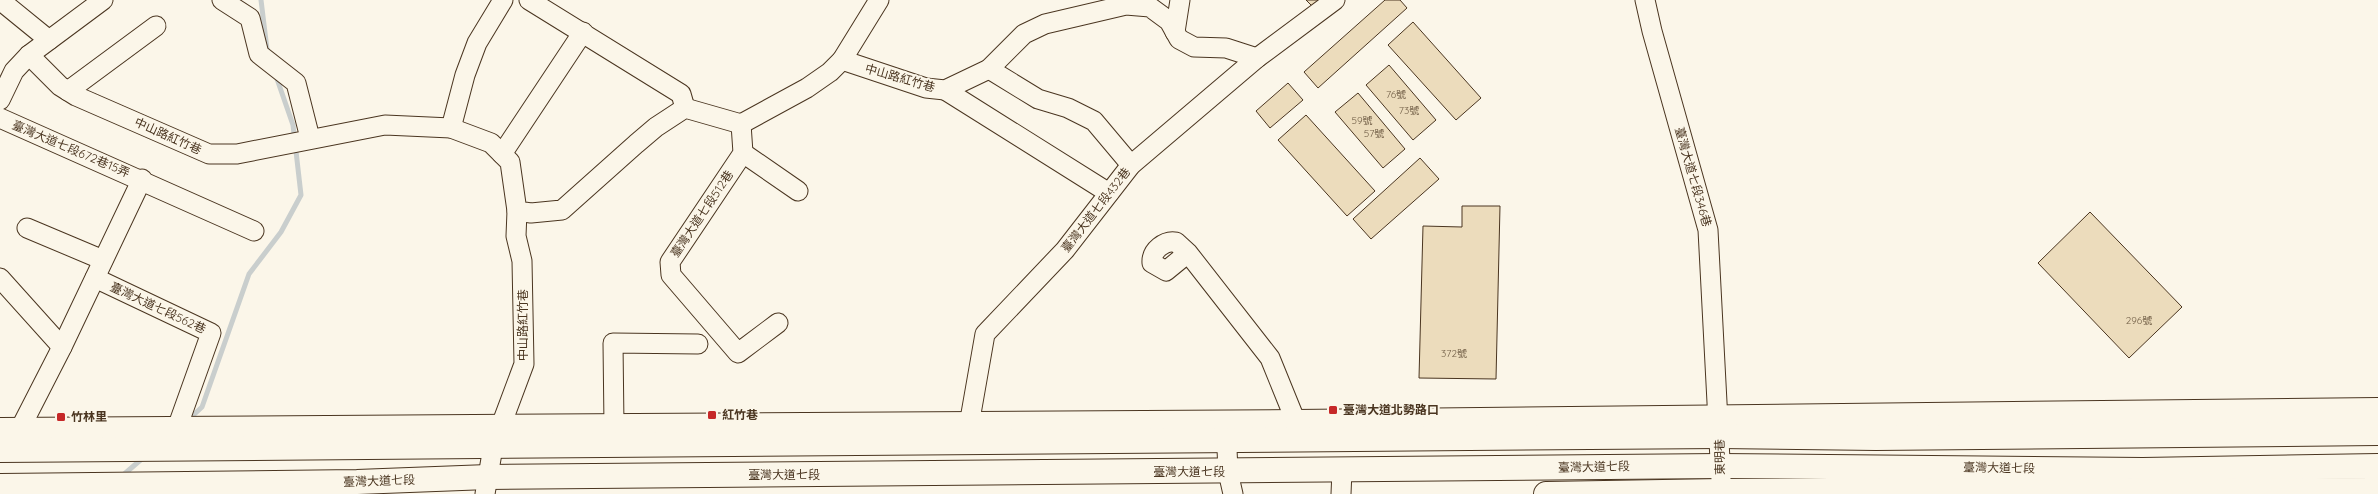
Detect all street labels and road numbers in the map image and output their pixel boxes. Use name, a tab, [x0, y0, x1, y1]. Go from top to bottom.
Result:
street label: 中山路紅竹巷	[863, 60, 937, 95]
street label: 中山路紅竹巷	[132, 114, 204, 157]
street label: 臺灣大道七段672巷15弄	[10, 117, 132, 180]
street label: 臺灣大道七段346巷	[1672, 125, 1715, 228]
street label: 臺灣大道七段432巷	[1058, 164, 1133, 255]
street label: 臺灣大道七段512巷	[667, 167, 736, 260]
street label: 臺灣大道七段562巷	[108, 279, 208, 336]
street label: 中山路紅竹巷	[515, 289, 530, 361]
street label: 東明巷	[1712, 439, 1727, 475]
street label: 臺灣大道七段	[1558, 458, 1630, 475]
street label: 臺灣大道七段	[1963, 459, 2035, 476]
street label: 臺灣大道七段	[1153, 464, 1225, 479]
street label: 臺灣大道七段	[748, 467, 820, 482]
street label: 臺灣大道七段	[343, 472, 415, 489]

